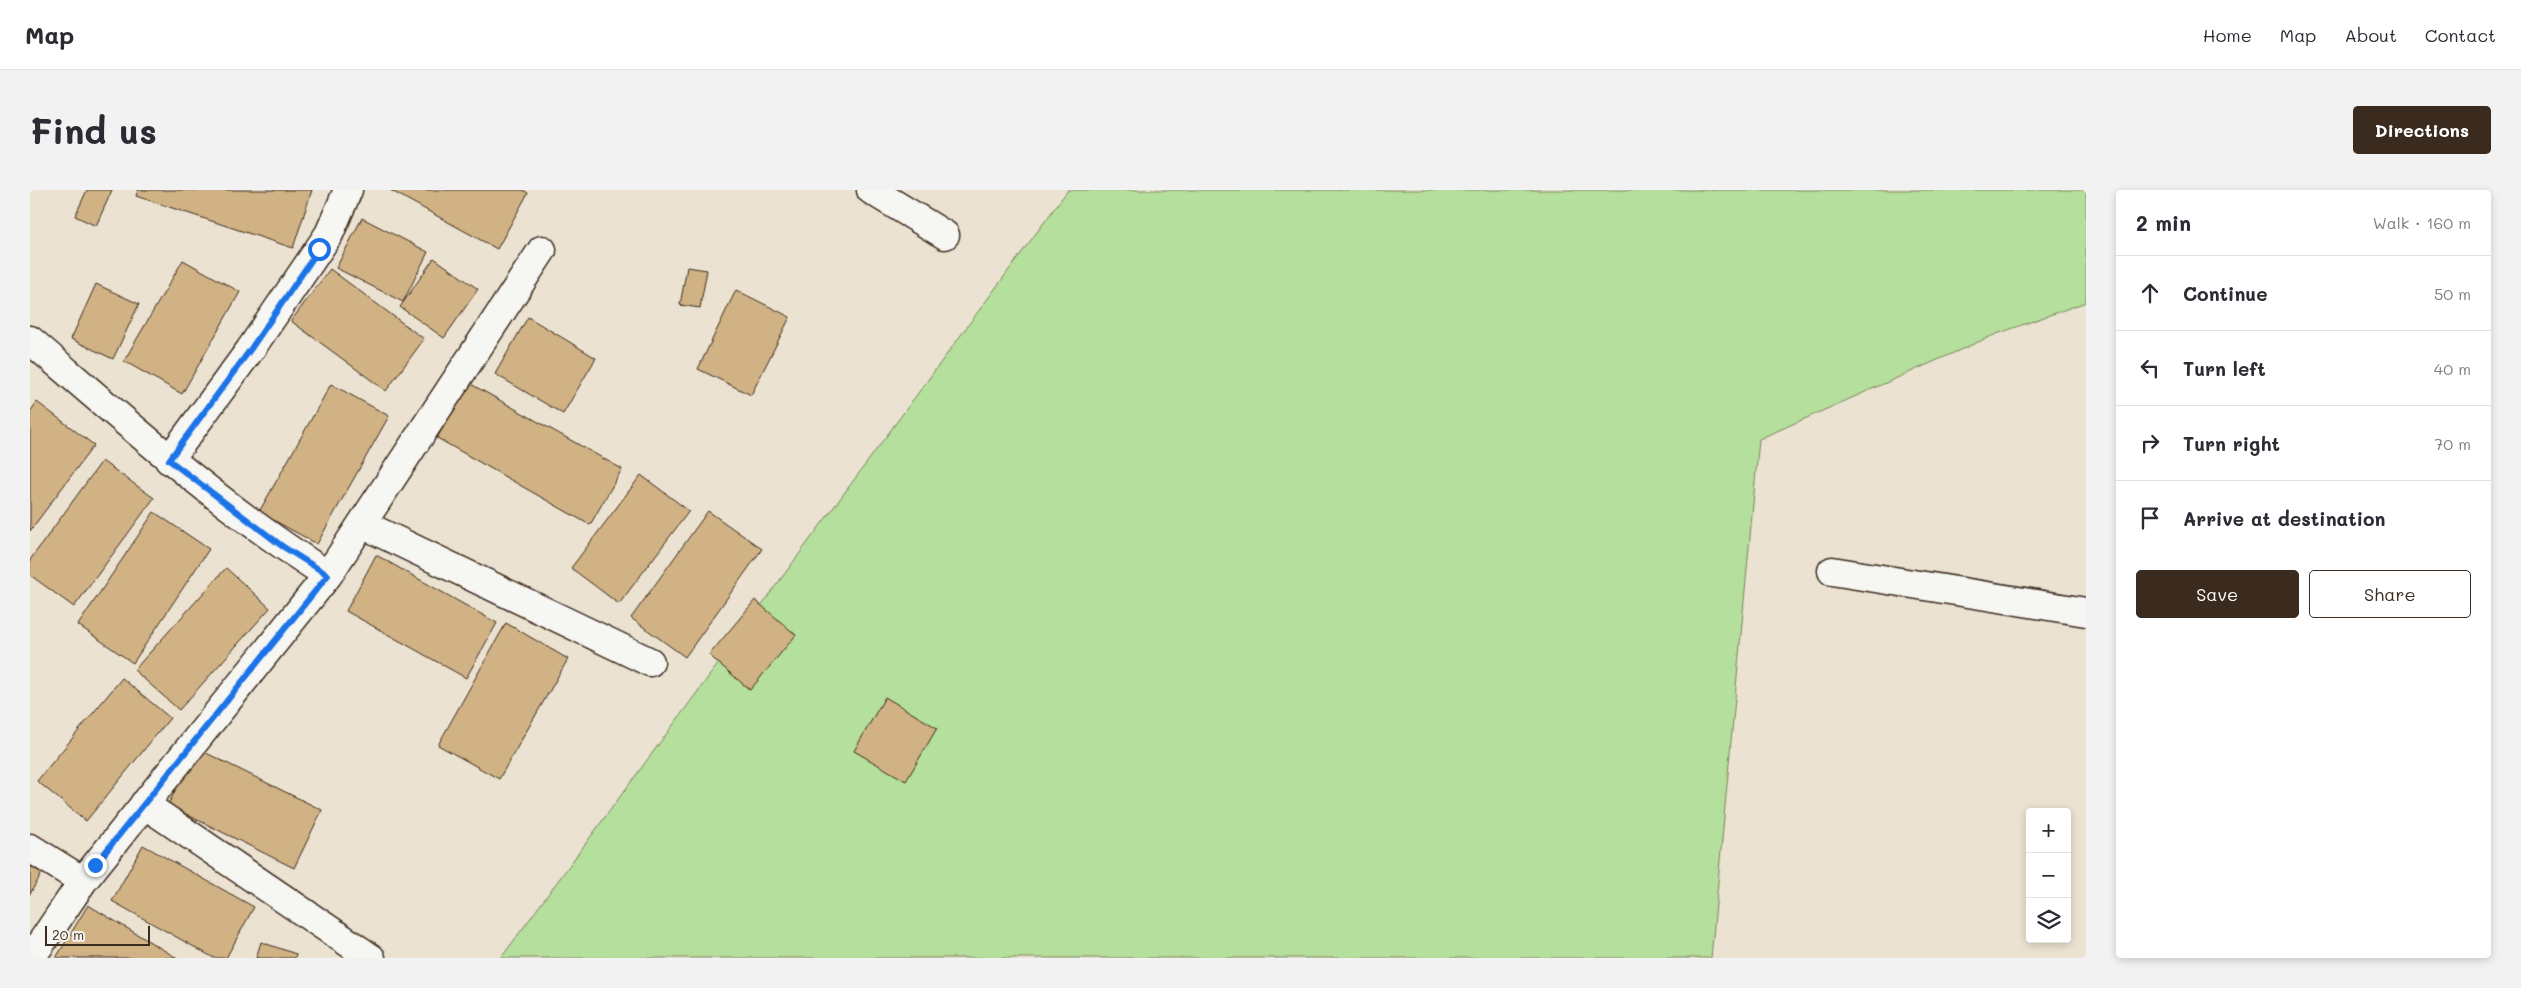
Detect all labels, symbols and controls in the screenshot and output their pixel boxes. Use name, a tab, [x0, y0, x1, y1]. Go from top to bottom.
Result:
text: Map	[25, 19, 74, 50]
text: Home	[2203, 23, 2252, 47]
text: Map	[2280, 23, 2316, 47]
text: About	[2344, 23, 2397, 47]
text: Contact	[2425, 23, 2496, 47]
button: Directions	[2353, 106, 2491, 154]
text: Find us	[30, 107, 157, 153]
text: 2 min	[2136, 209, 2191, 236]
text: Walk · 160 m	[2373, 212, 2471, 233]
route start	[308, 238, 331, 261]
icon: ahead	[2136, 279, 2164, 307]
text: Continue	[2183, 281, 2268, 306]
text: 50 m	[2434, 283, 2471, 304]
icon: left	[2136, 354, 2164, 382]
text: Turn left	[2183, 356, 2266, 381]
text: 40 m	[2434, 358, 2471, 379]
icon: right	[2136, 429, 2164, 457]
text: Turn right	[2183, 431, 2280, 456]
text: 70 m	[2434, 433, 2471, 454]
icon: arrive	[2136, 504, 2164, 532]
text: Arrive at destination	[2183, 506, 2386, 531]
button: Save	[2136, 570, 2299, 618]
button: Share	[2309, 570, 2471, 618]
map controls	[2026, 808, 2071, 943]
button: +	[2026, 808, 2071, 853]
button: −	[2026, 853, 2071, 898]
route end	[84, 854, 107, 877]
button: layers	[2026, 898, 2071, 943]
scale bar	[45, 923, 150, 946]
text: 20 m	[52, 925, 84, 944]

